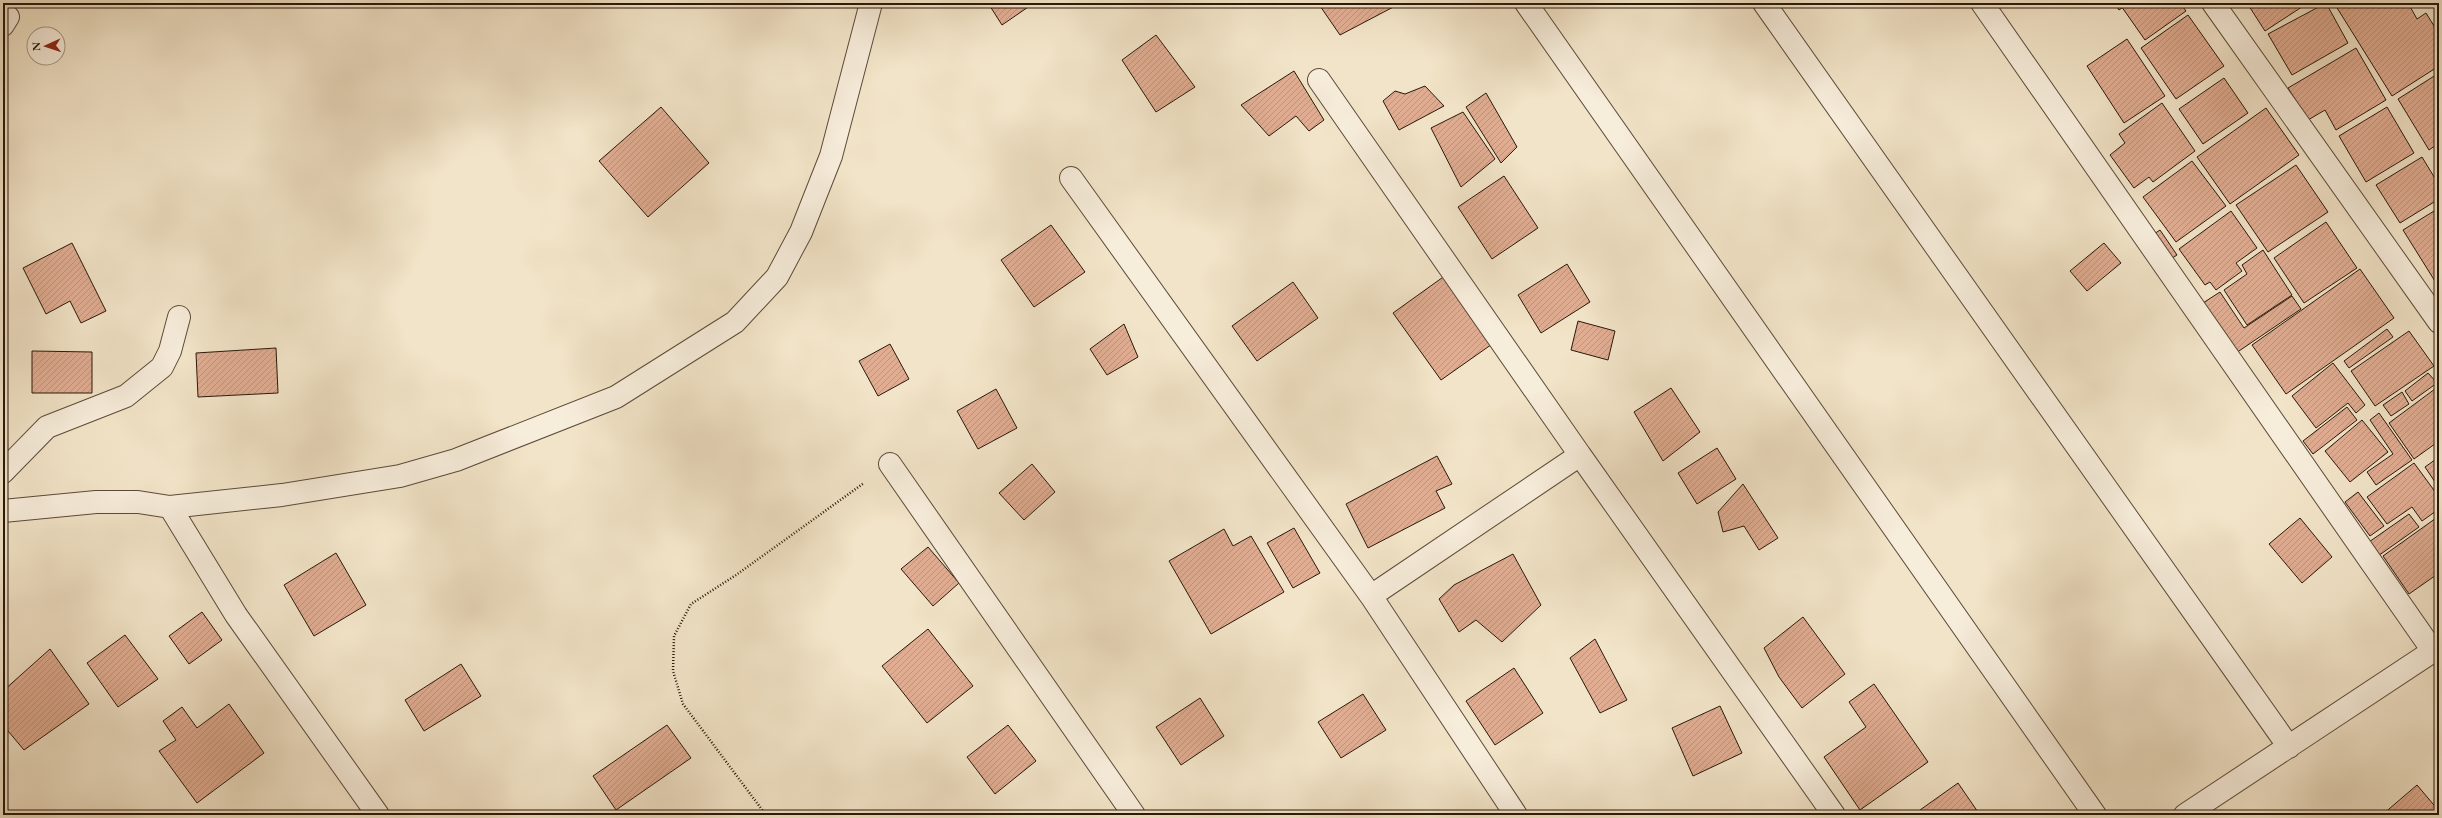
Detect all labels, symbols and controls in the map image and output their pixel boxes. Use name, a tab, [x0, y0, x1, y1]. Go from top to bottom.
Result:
north arrow	[26, 26, 66, 66]
text: N	[29, 42, 43, 51]

